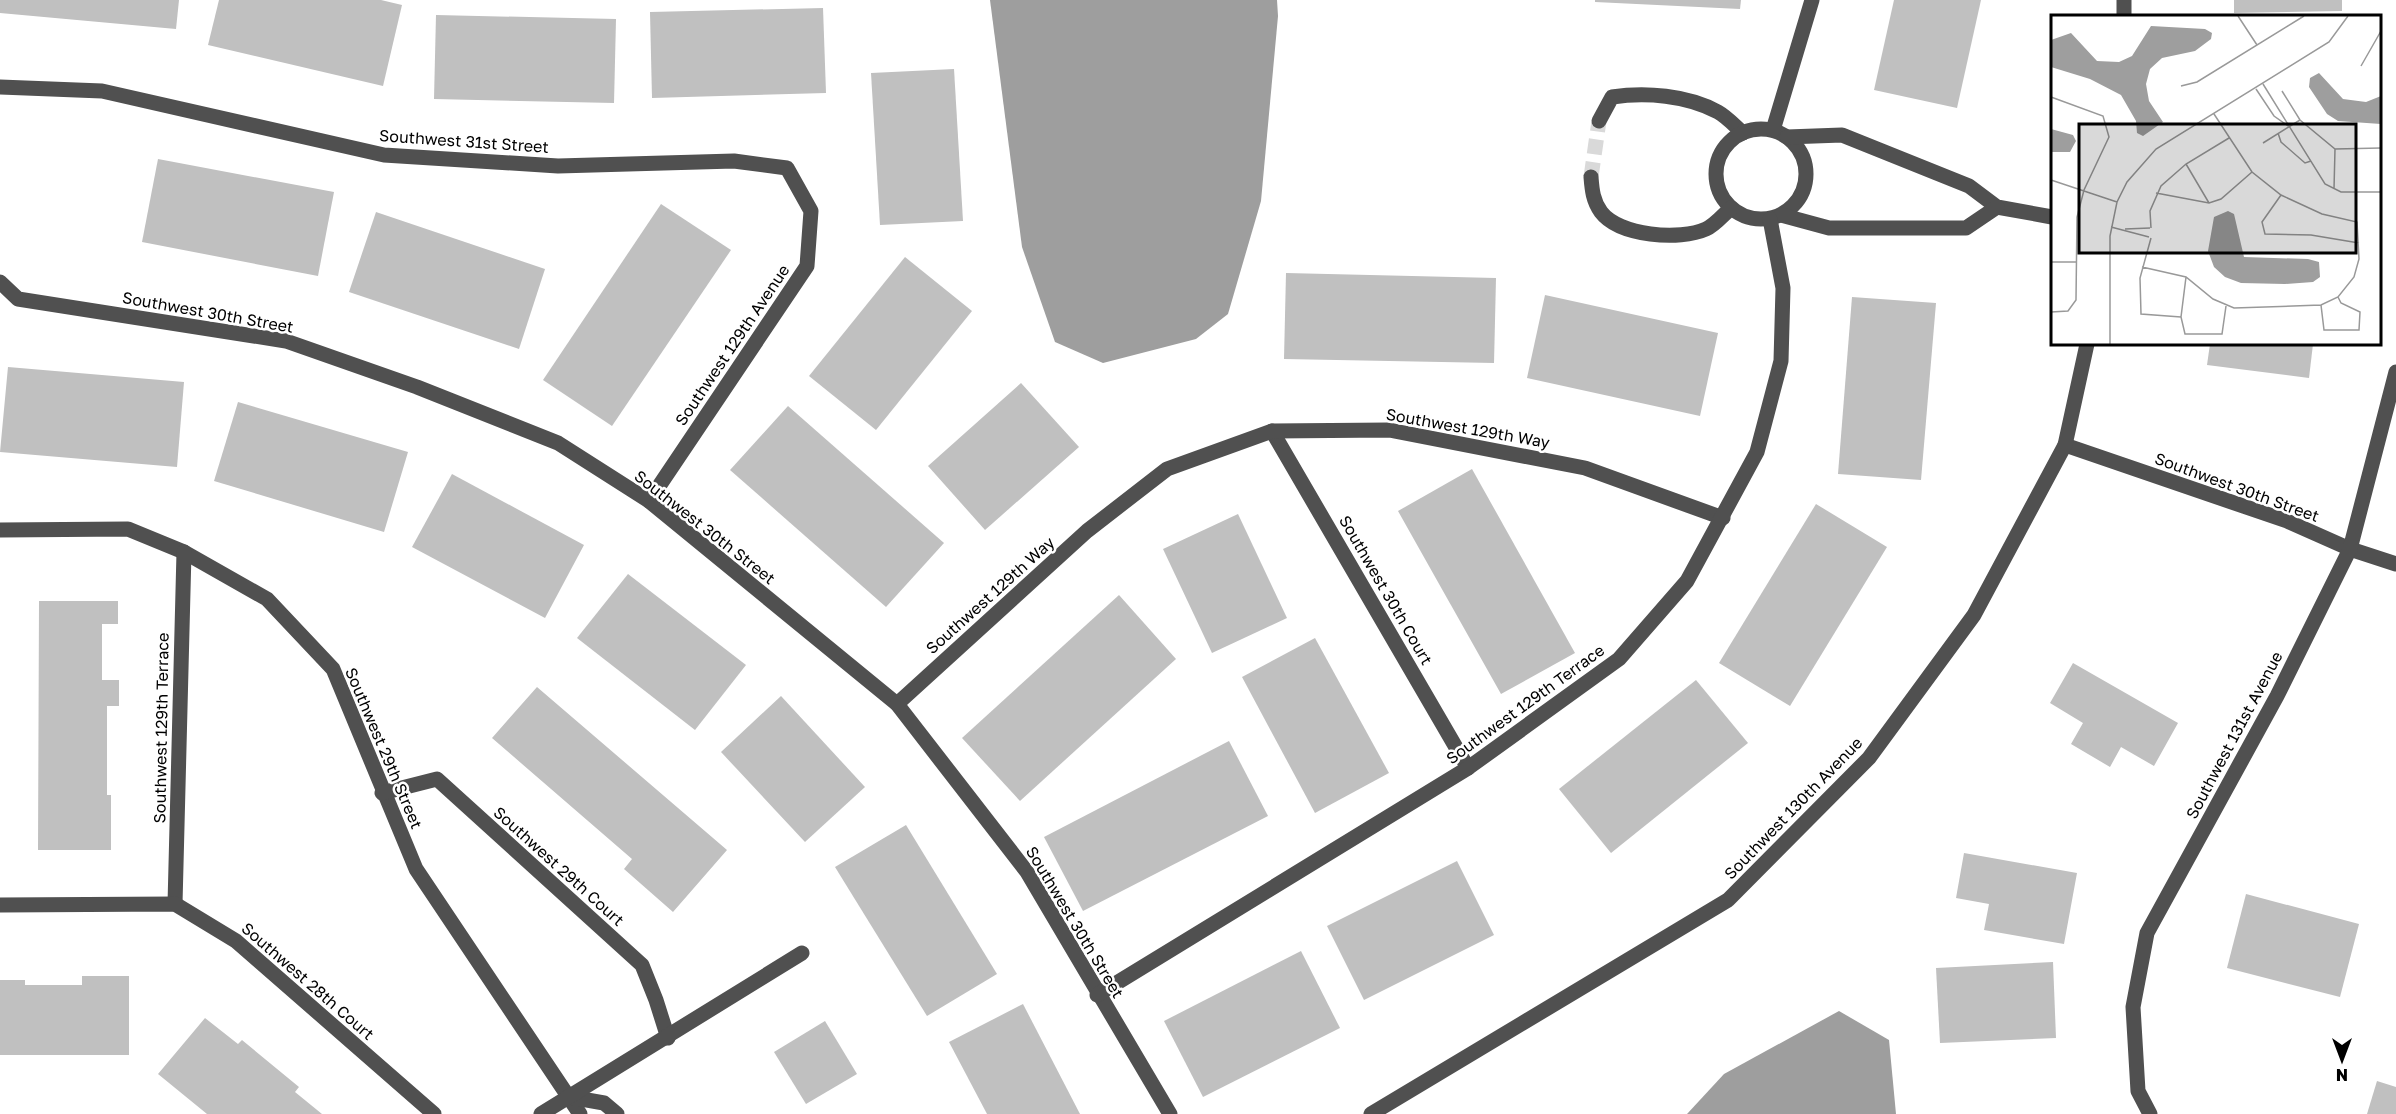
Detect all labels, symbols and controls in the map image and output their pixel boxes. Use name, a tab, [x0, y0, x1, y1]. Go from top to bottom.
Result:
inset map	[2051, 15, 2381, 345]
street label: Southwest 31st Street	[379, 125, 549, 157]
street label: Southwest 129th Avenue	[671, 261, 793, 429]
street label: Southwest 30th Street	[121, 287, 295, 337]
street label: Southwest 129th Way	[1385, 404, 1551, 452]
street label: Southwest 30th Street	[2152, 448, 2322, 526]
street label: Southwest 30th Street	[631, 466, 779, 588]
street label: Southwest 30th Court	[1335, 512, 1437, 668]
street label: Southwest 129th Way	[922, 532, 1058, 658]
street label: Southwest 129th Terrace	[149, 633, 173, 823]
street label: Southwest 129th Terrace	[1442, 640, 1608, 768]
street label: Southwest 131st Avenue	[2181, 648, 2287, 822]
street label: Southwest 29th Street	[341, 664, 427, 832]
street label: Southwest 130th Avenue	[1720, 733, 1866, 883]
street label: Southwest 29th Court	[490, 802, 628, 930]
street label: Southwest 30th Street	[1022, 843, 1128, 1001]
street label: Southwest 28th Court	[238, 918, 378, 1044]
north arrow	[2312, 1030, 2372, 1090]
text: N	[2336, 1065, 2348, 1085]

